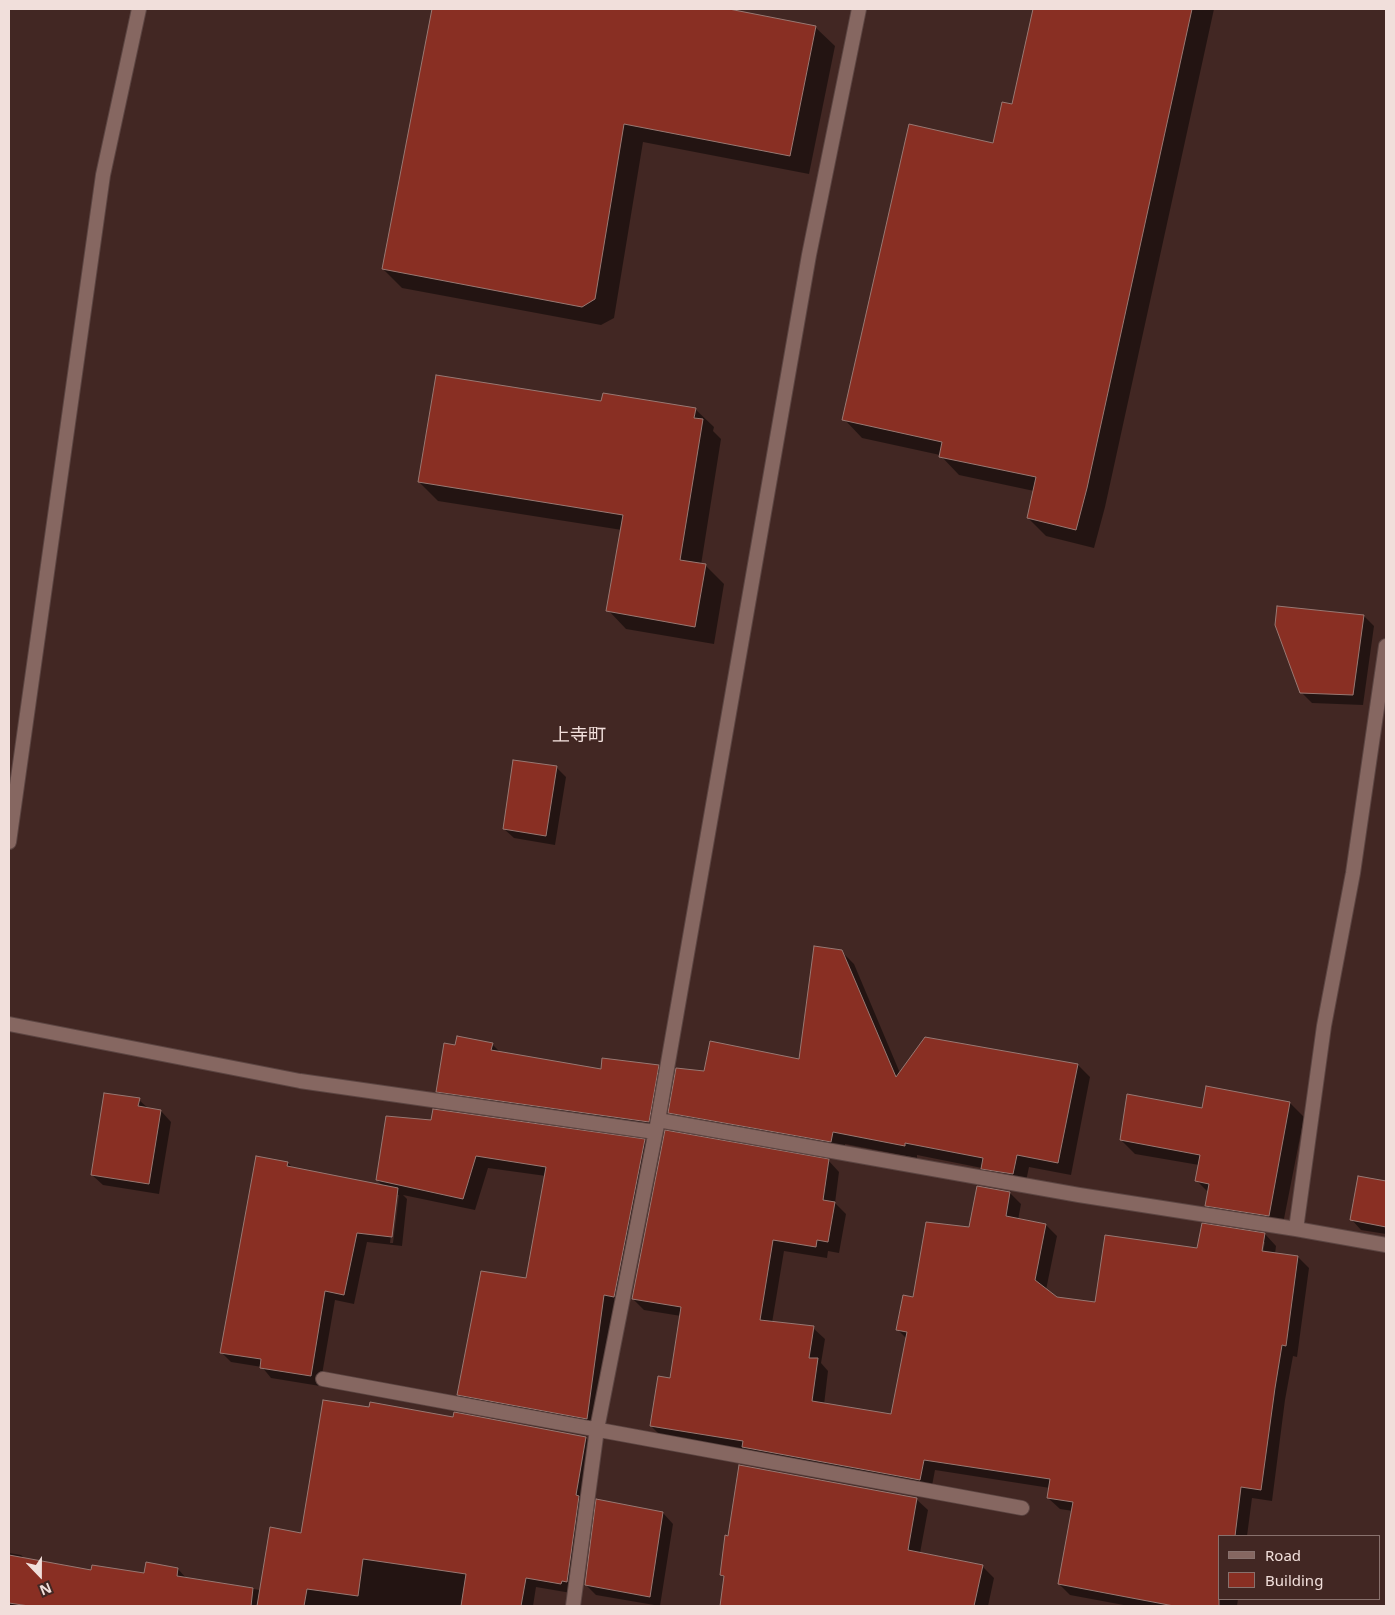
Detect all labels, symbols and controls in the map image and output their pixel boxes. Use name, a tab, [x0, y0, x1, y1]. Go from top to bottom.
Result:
district label: 上寺町	[552, 725, 606, 747]
legend	[1218, 1535, 1380, 1600]
text: Road	[1265, 1545, 1301, 1565]
north arrow	[15, 1550, 65, 1600]
text: Building	[1265, 1570, 1323, 1590]
text: N	[37, 1578, 55, 1600]

